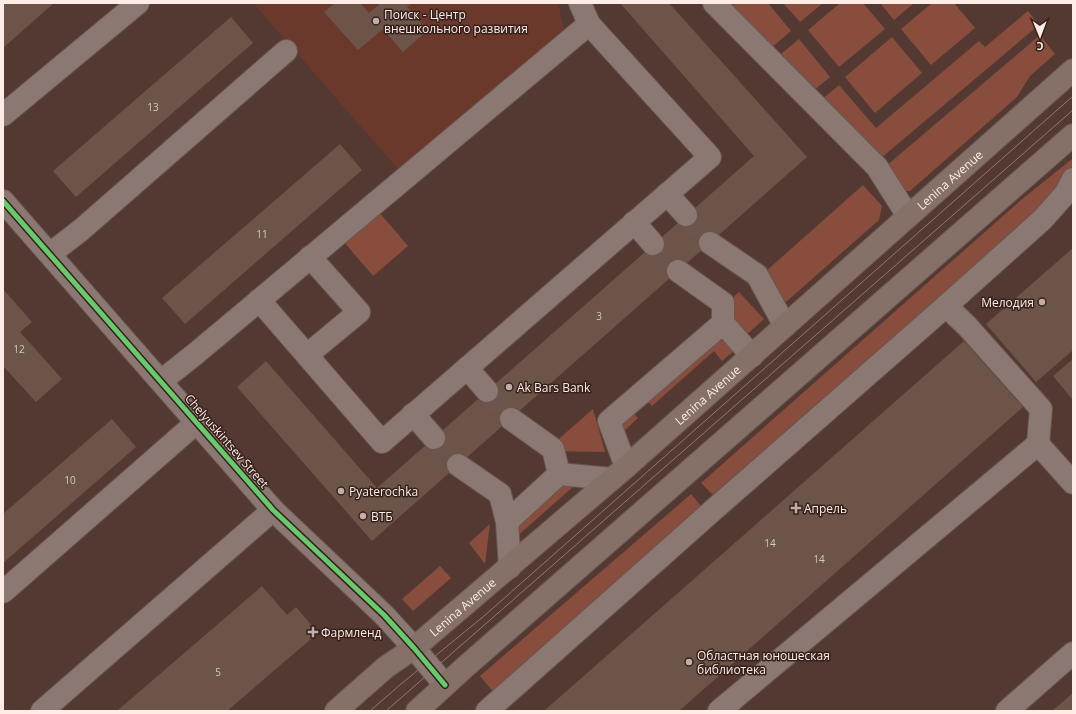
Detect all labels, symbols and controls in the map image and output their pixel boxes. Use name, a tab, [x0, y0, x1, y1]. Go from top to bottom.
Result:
place label: Поиск - Центр внешкольного развития	[384, 6, 528, 37]
marker: Поиск - Центр внешкольного развития	[371, 16, 381, 26]
north arrow	[1020, 16, 1060, 56]
text: С	[1037, 39, 1044, 54]
house number: 13	[147, 100, 159, 114]
street label: Lenina Avenue	[913, 146, 986, 213]
house number: 11	[256, 227, 268, 241]
place label: Мелодия	[981, 294, 1034, 311]
marker: Мелодия	[1037, 297, 1047, 307]
house number: 3	[596, 309, 602, 323]
house number: 12	[13, 342, 25, 356]
street label: Lenina Avenue	[671, 361, 744, 428]
place label: Ak Bars Bank	[517, 379, 591, 396]
marker: Ak Bars Bank	[504, 382, 514, 392]
street label: Chelyuskintsev Street	[181, 390, 273, 492]
house number: 10	[64, 473, 76, 487]
place label: Pyaterochka	[349, 483, 418, 500]
marker: Pyaterochka	[336, 486, 346, 496]
place label: Апрель	[804, 500, 847, 517]
marker: Апрель	[791, 503, 801, 513]
place label: ВТБ	[371, 508, 393, 525]
marker: ВТБ	[358, 511, 368, 521]
house number: 14	[764, 536, 776, 550]
house number: 14	[813, 552, 825, 566]
street label: Lenina Avenue	[425, 573, 499, 640]
place label: Фармленд	[321, 624, 382, 641]
marker: Фармленд	[308, 627, 318, 637]
place label: Областная юношеская библиотека	[697, 647, 830, 678]
marker: Областная юношеская библиотека	[684, 657, 694, 667]
house number: 5	[215, 665, 221, 679]

